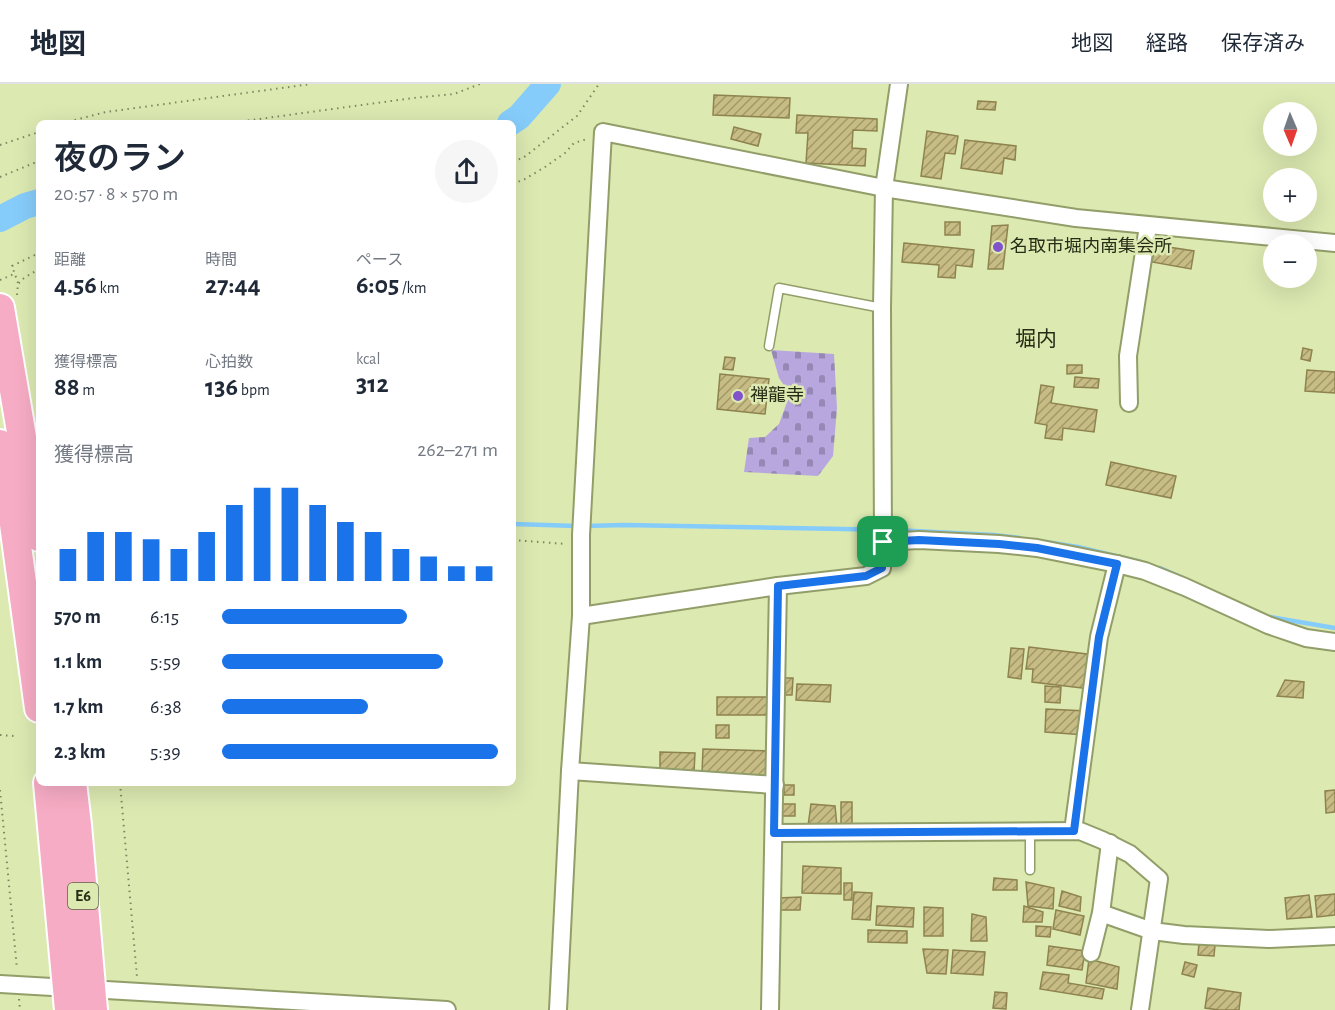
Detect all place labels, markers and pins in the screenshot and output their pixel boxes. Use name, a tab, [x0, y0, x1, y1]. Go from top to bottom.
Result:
place label: 名取市堀内南集会所	[1010, 236, 1172, 256]
marker: 名取市堀内南集会所	[991, 240, 1005, 254]
place label: 禅龍寺	[750, 386, 804, 405]
marker: 禅龍寺	[731, 389, 745, 403]
pin	[857, 516, 908, 567]

